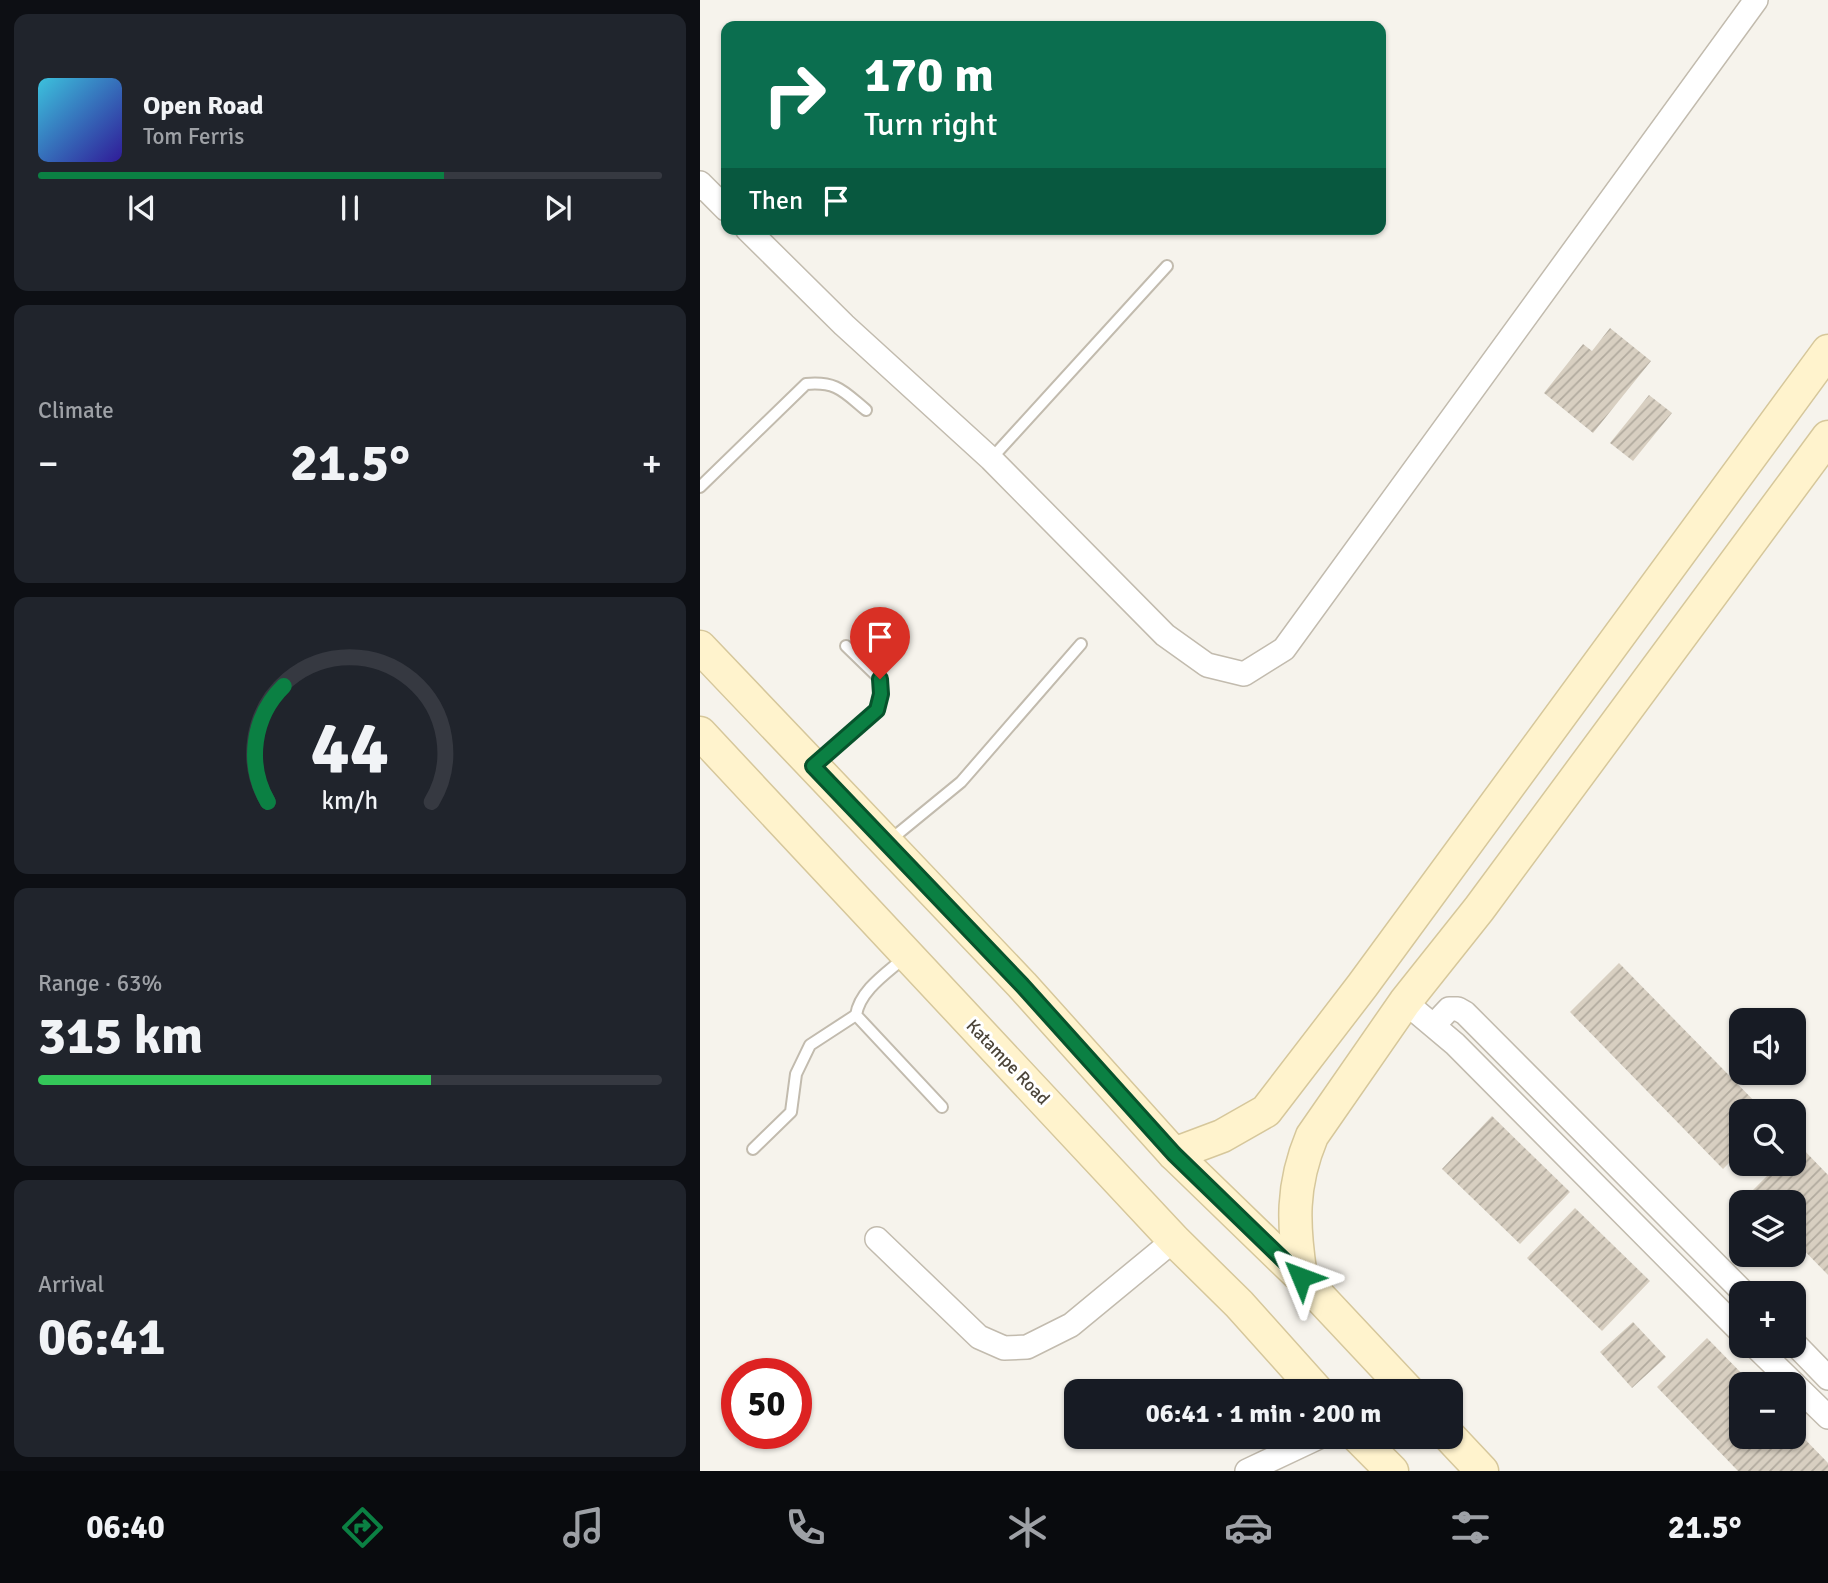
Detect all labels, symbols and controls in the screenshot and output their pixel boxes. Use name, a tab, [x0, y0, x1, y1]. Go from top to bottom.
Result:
text: 170 m	[864, 45, 994, 105]
icon: right	[749, 49, 840, 140]
text: Open Road	[143, 90, 264, 122]
text: Turn right	[864, 105, 997, 144]
text: Tom Ferris	[143, 122, 244, 151]
icon: arrive	[817, 182, 855, 220]
text: Then	[749, 185, 803, 217]
icon: previous	[123, 189, 161, 227]
icon: pause	[331, 189, 369, 227]
icon: next	[539, 189, 577, 227]
text: Climate	[38, 396, 114, 425]
text: 21.5°	[290, 431, 410, 495]
text: −	[38, 440, 59, 487]
text: +	[641, 440, 662, 487]
pin	[850, 607, 910, 679]
icon: arrive	[861, 618, 899, 656]
text: 44	[311, 704, 389, 793]
text: km/h	[322, 784, 378, 815]
text: Range · 63%	[38, 969, 162, 998]
text: 315 km	[38, 1004, 203, 1068]
map controls	[1729, 1008, 1806, 1449]
button: sound	[1729, 1008, 1806, 1085]
street label: Katampe Road	[962, 1015, 1054, 1109]
button: search	[1729, 1099, 1806, 1176]
button: layers	[1729, 1190, 1806, 1267]
position arrow	[1264, 1240, 1338, 1314]
text: Arrival	[38, 1270, 104, 1299]
button: +	[1729, 1281, 1806, 1358]
text: 06:41	[38, 1305, 166, 1369]
speed limit sign: 50	[721, 1358, 812, 1449]
button: −	[1729, 1372, 1806, 1449]
text: 06:41 · 1 min · 200 m	[1146, 1398, 1381, 1430]
icon: directions	[338, 1503, 387, 1552]
icon: music	[559, 1503, 608, 1552]
icon: phone	[781, 1503, 830, 1552]
icon: climate	[1003, 1503, 1052, 1552]
icon: car	[1224, 1503, 1273, 1552]
icon: filters	[1446, 1503, 1495, 1552]
text: 06:40	[86, 1508, 165, 1547]
text: 21.5°	[1668, 1508, 1742, 1547]

